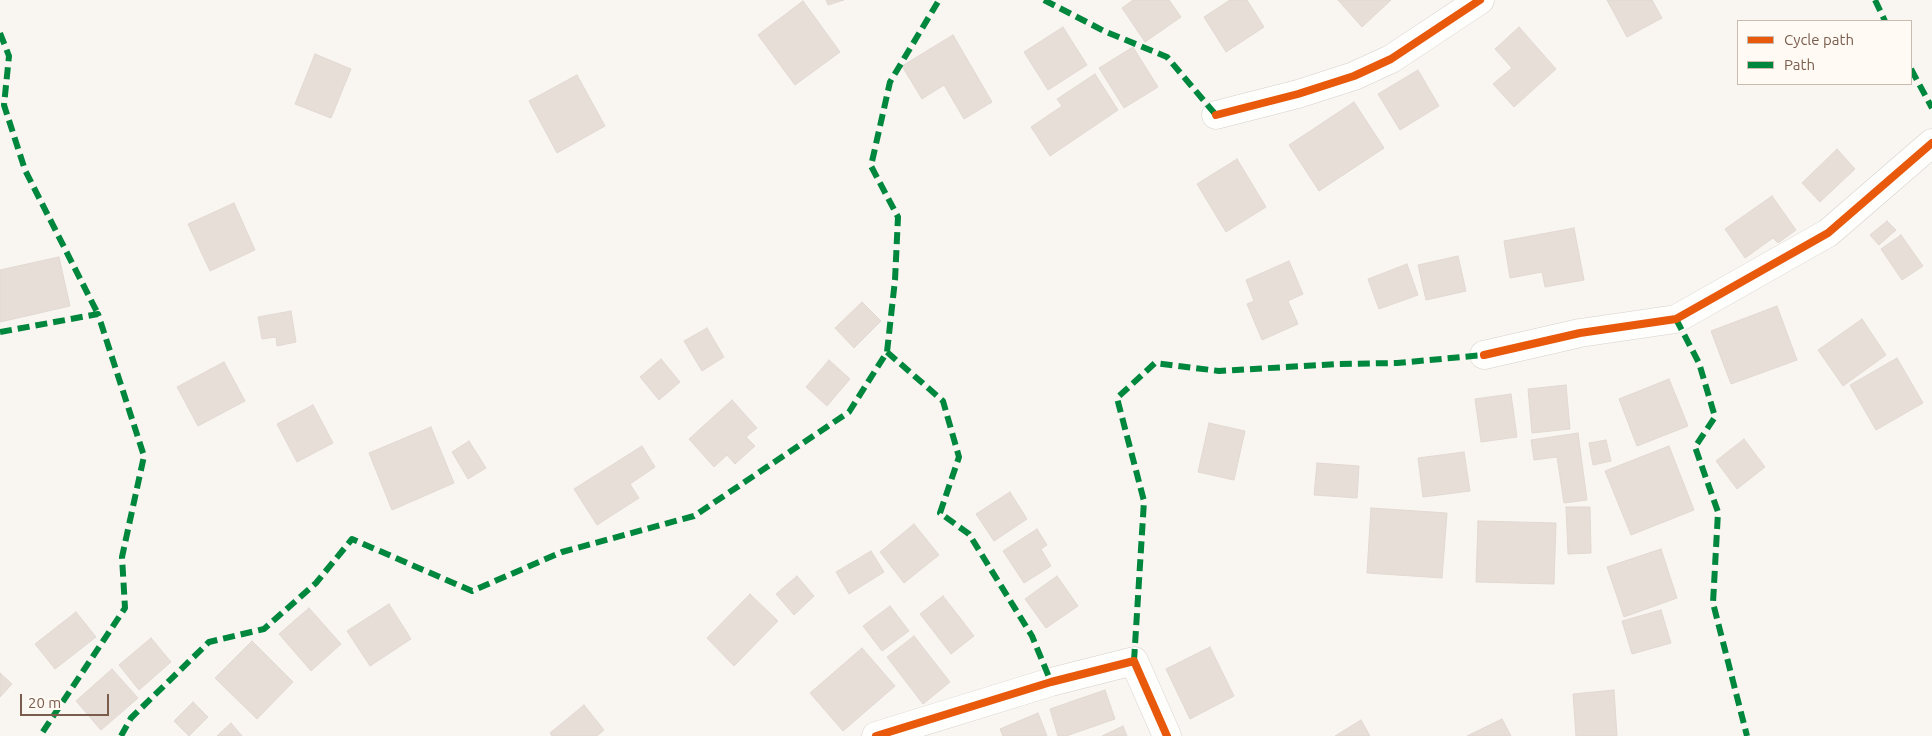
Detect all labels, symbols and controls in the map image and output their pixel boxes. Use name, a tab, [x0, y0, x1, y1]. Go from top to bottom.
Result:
legend	[1737, 20, 1912, 85]
text: Cycle path	[1784, 31, 1854, 48]
text: Path	[1784, 56, 1815, 73]
scale bar	[22, 684, 111, 716]
text: 20 m	[28, 694, 61, 711]

